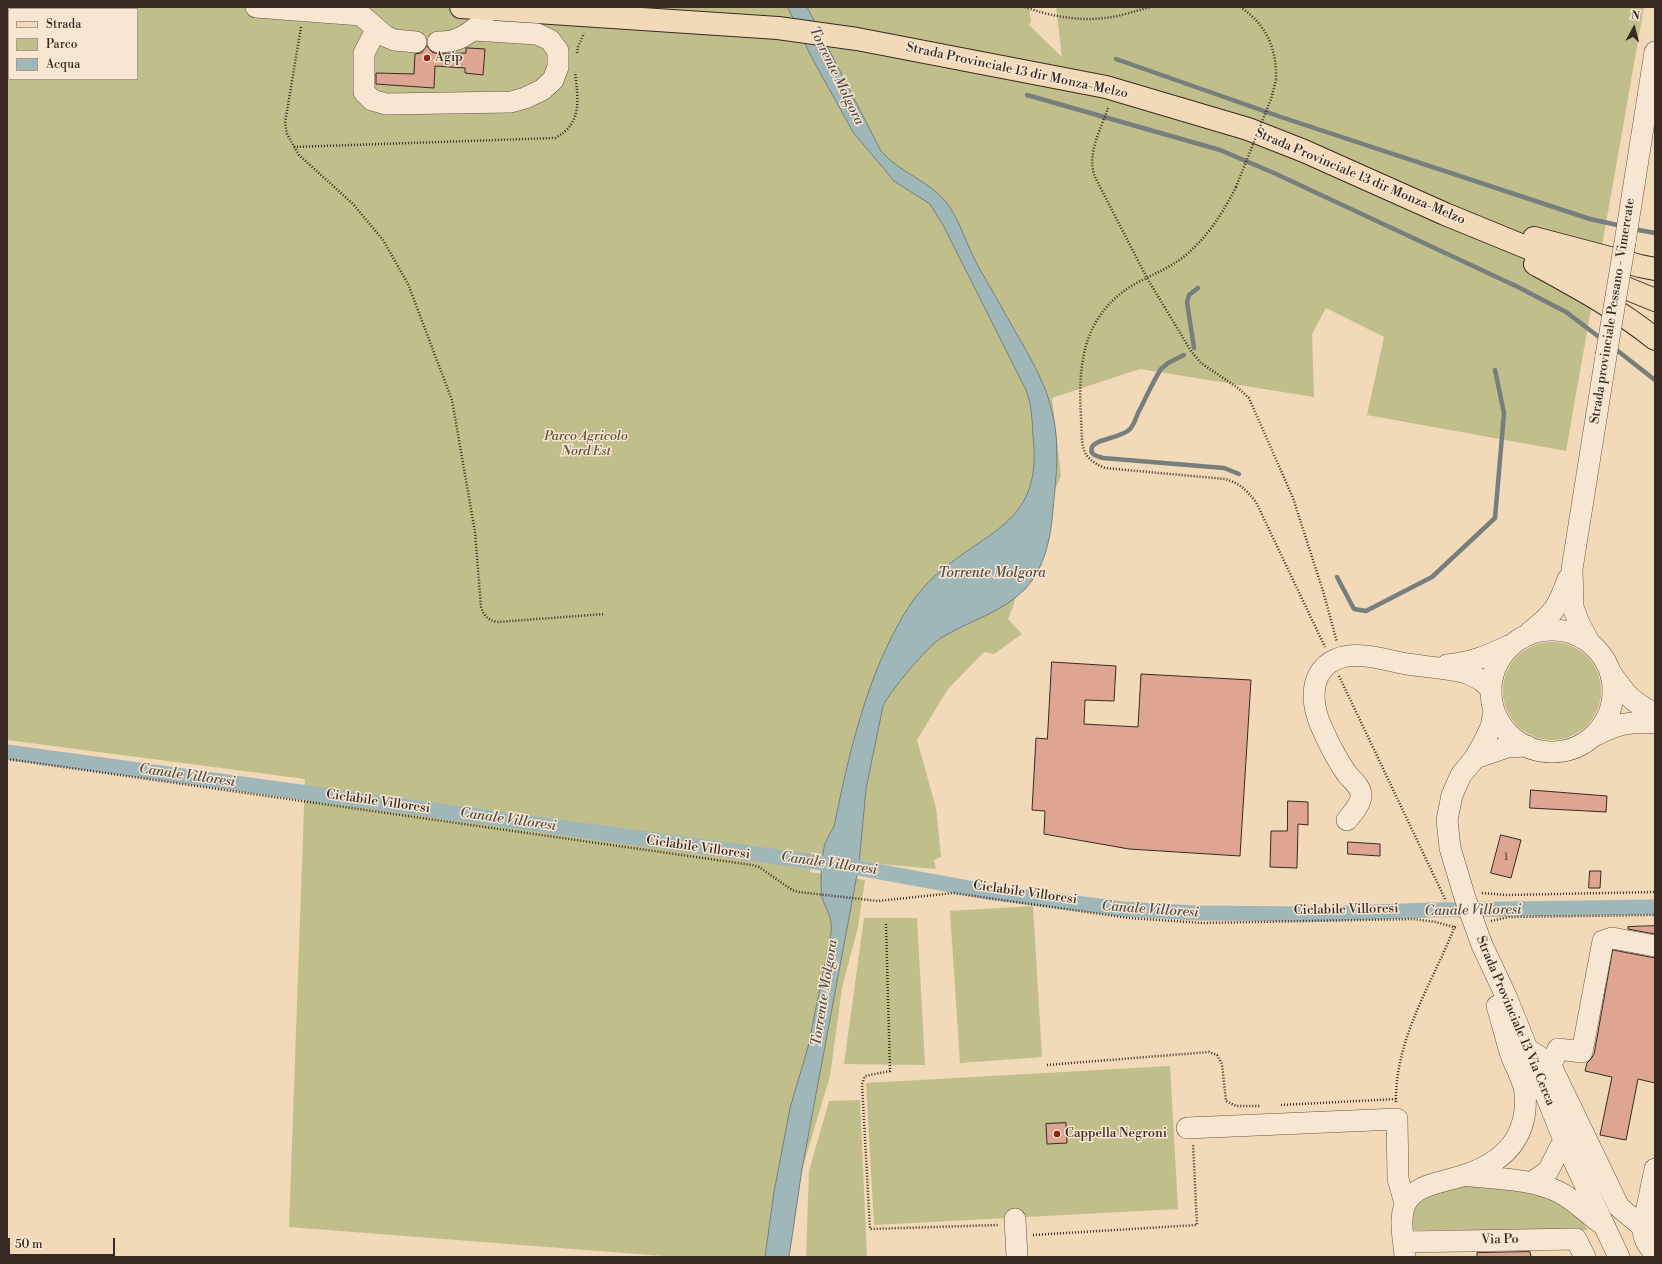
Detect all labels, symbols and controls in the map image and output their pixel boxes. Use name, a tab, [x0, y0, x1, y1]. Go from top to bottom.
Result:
legend	[8, 8, 138, 80]
north arrow	[1614, 8, 1654, 48]
text: N	[1630, 9, 1641, 24]
text: Strada	[46, 17, 81, 32]
water label: Torrente Molgora	[805, 24, 867, 128]
text: Parco	[46, 37, 78, 52]
street label: Strada Provinciale 13 dir Monza-Melzo	[905, 40, 1129, 102]
place label: Agip	[435, 50, 463, 66]
marker: Agip	[422, 53, 432, 63]
text: Acqua	[46, 57, 80, 72]
street label: Strada Provinciale 13 dir Monza-Melzo	[1253, 126, 1467, 228]
street label: Strada provinciale Pessano - Vimercate	[1587, 197, 1639, 425]
park label: Parco Agricolo Nord Est	[544, 429, 628, 460]
water label: Torrente Molgora	[938, 566, 1046, 582]
water label: Canale Villoresi	[138, 761, 236, 791]
street label: Ciclabile Villoresi	[325, 787, 431, 817]
water label: Canale Villoresi	[459, 805, 557, 835]
street label: Ciclabile Villoresi	[645, 833, 751, 863]
water label: Canale Villoresi	[780, 849, 878, 879]
house number: 1	[1504, 850, 1508, 864]
street label: Ciclabile Villoresi	[972, 878, 1078, 908]
water label: Canale Villoresi	[1101, 898, 1199, 922]
street label: Ciclabile Villoresi	[1293, 901, 1399, 919]
water label: Canale Villoresi	[1424, 902, 1522, 920]
street label: Strada Provinciale 13 Via Cerca	[1472, 934, 1558, 1108]
water label: Torrente Molgora	[808, 939, 842, 1047]
place label: Cappella Negroni	[1065, 1126, 1167, 1142]
marker: Cappella Negroni	[1052, 1129, 1062, 1139]
scale bar	[10, 1230, 117, 1256]
street label: Via Po	[1481, 1232, 1519, 1248]
text: 50 m	[15, 1237, 43, 1252]

